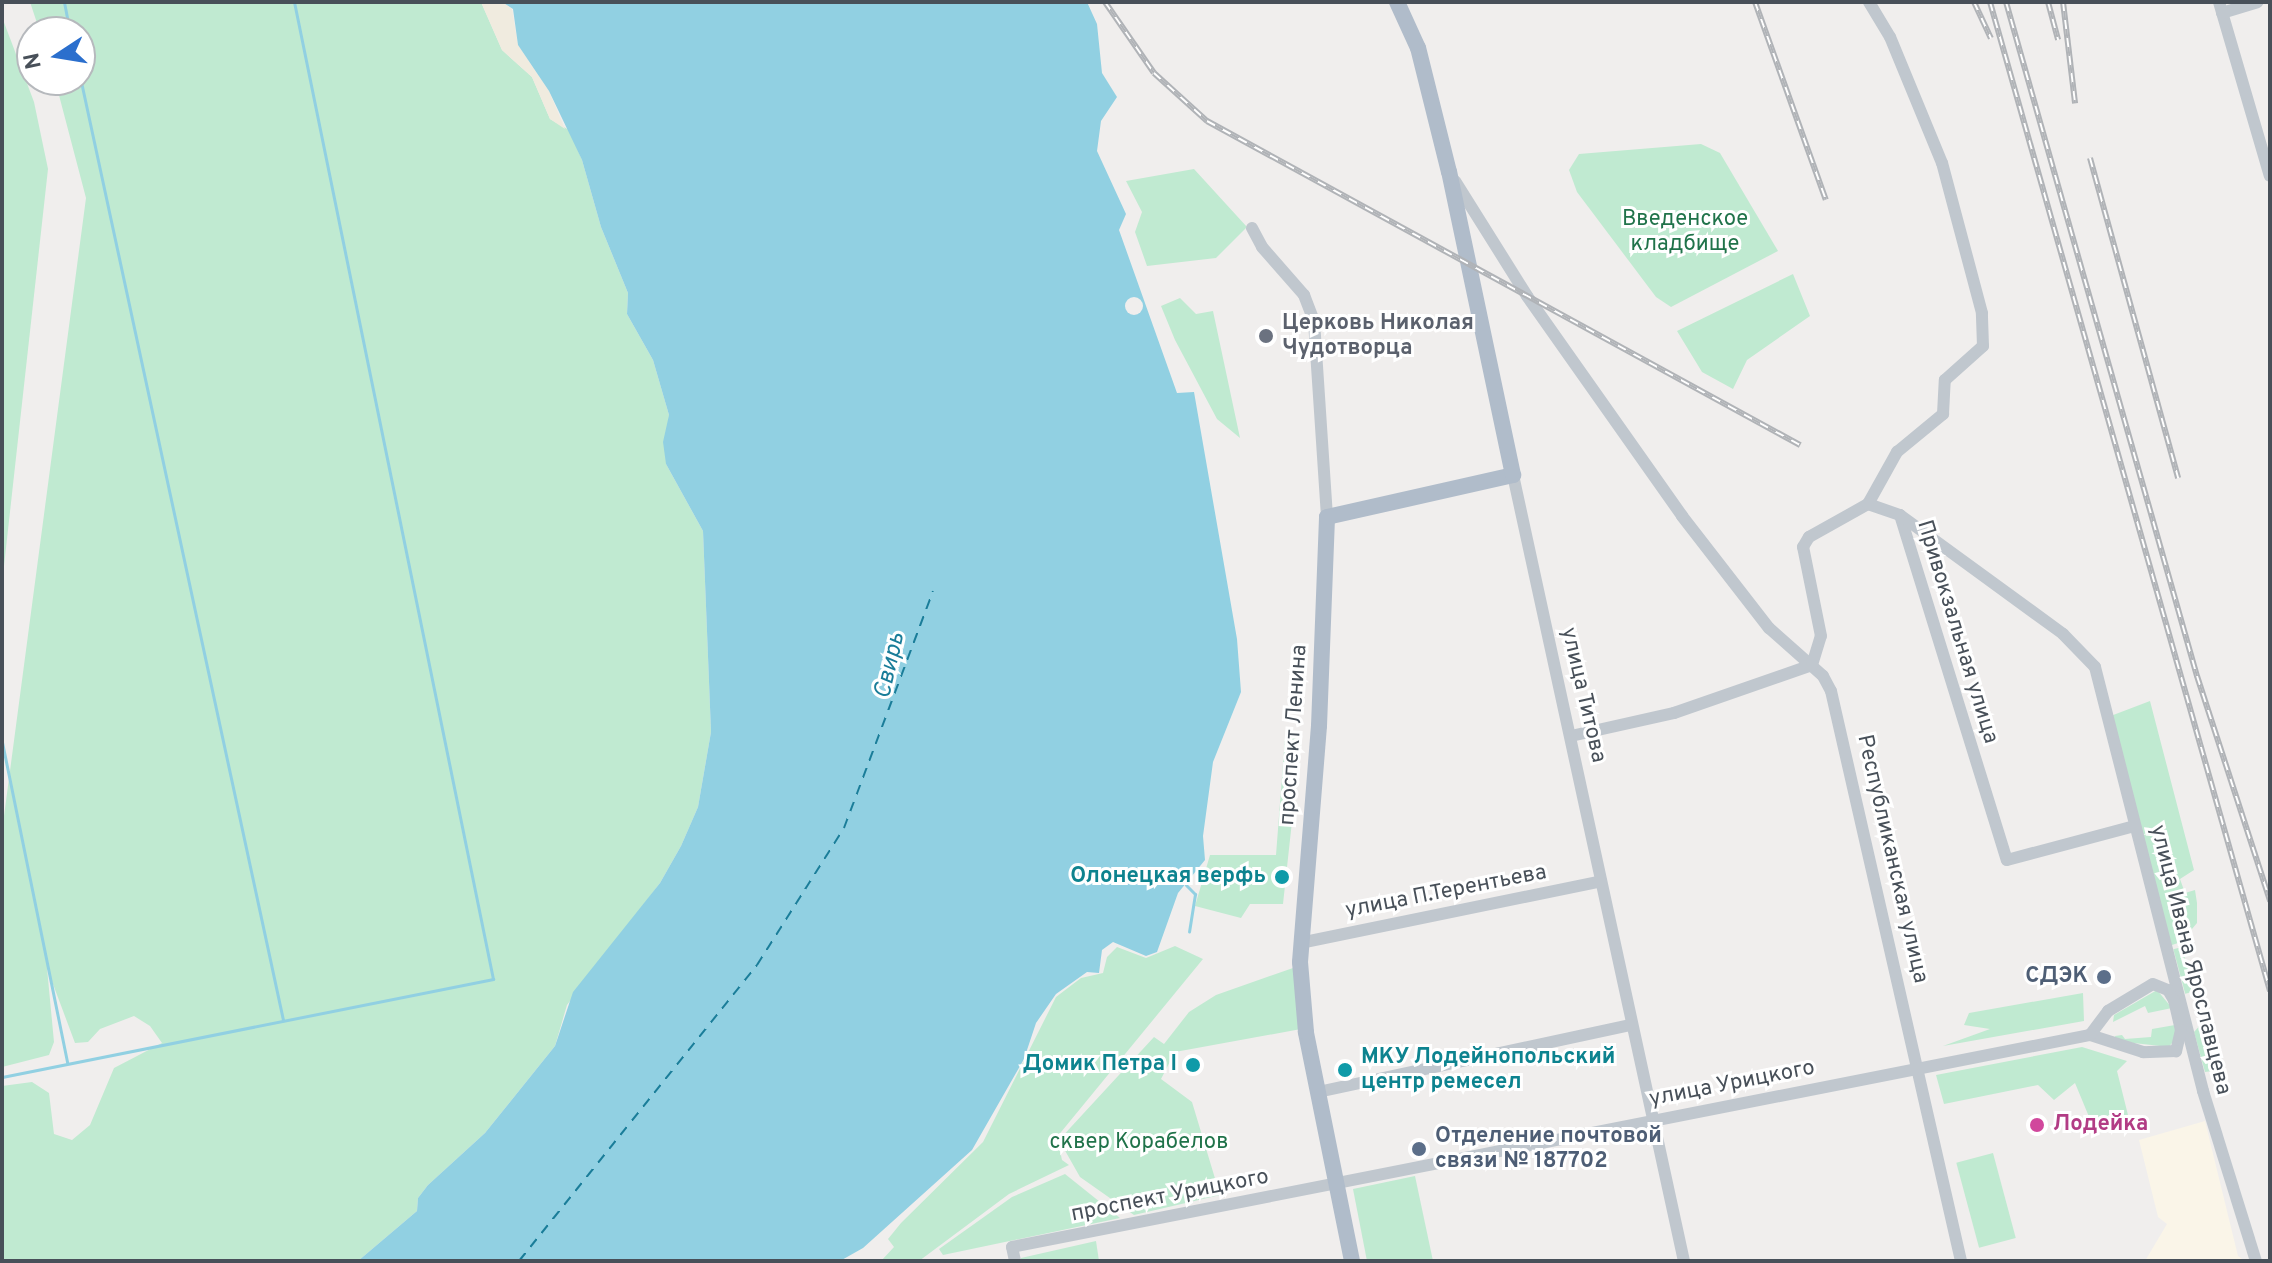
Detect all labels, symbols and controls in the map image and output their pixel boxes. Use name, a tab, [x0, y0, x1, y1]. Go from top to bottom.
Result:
north arrow	[16, 16, 96, 96]
text: N	[19, 50, 49, 71]
park label: Введенское кладбище	[1622, 206, 1748, 258]
place label: Церковь Николая Чудотворца	[1282, 310, 1474, 362]
marker: Церковь Николая Чудотворца	[1257, 327, 1275, 345]
street label: Привокзальная улица	[1910, 517, 2004, 747]
street label: улица Титова	[1555, 624, 1611, 766]
water label: Свирь	[869, 630, 913, 702]
street label: проспект Ленина	[1275, 644, 1313, 826]
street label: Республиканская улица	[1851, 732, 1933, 986]
street label: улица Ивана Ярославцева	[2144, 822, 2236, 1098]
street label: улица П.Терентьева	[1343, 860, 1549, 924]
place label: Олонецкая верфь	[1070, 864, 1266, 890]
marker: Олонецкая верфь	[1273, 868, 1291, 886]
place label: СДЭК	[2025, 964, 2088, 990]
marker: СДЭК	[2095, 968, 2113, 986]
place label: МКУ Лодейнопольский центр ремесел	[1361, 1044, 1616, 1096]
place label: Домик Петра I	[1023, 1052, 1177, 1078]
street label: улица Урицкого	[1647, 1055, 1817, 1113]
marker: Домик Петра I	[1184, 1056, 1202, 1074]
marker: МКУ Лодейнопольский центр ремесел	[1336, 1061, 1354, 1079]
place label: Лодейка	[2053, 1112, 2148, 1138]
marker: Лодейка	[2028, 1116, 2046, 1134]
place label: Отделение почтовой связи № 187702	[1435, 1123, 1662, 1174]
park label: сквер Корабелов	[1050, 1130, 1228, 1156]
marker: Отделение почтовой связи № 187702	[1410, 1140, 1428, 1158]
street label: проспект Урицкого	[1069, 1164, 1271, 1228]

